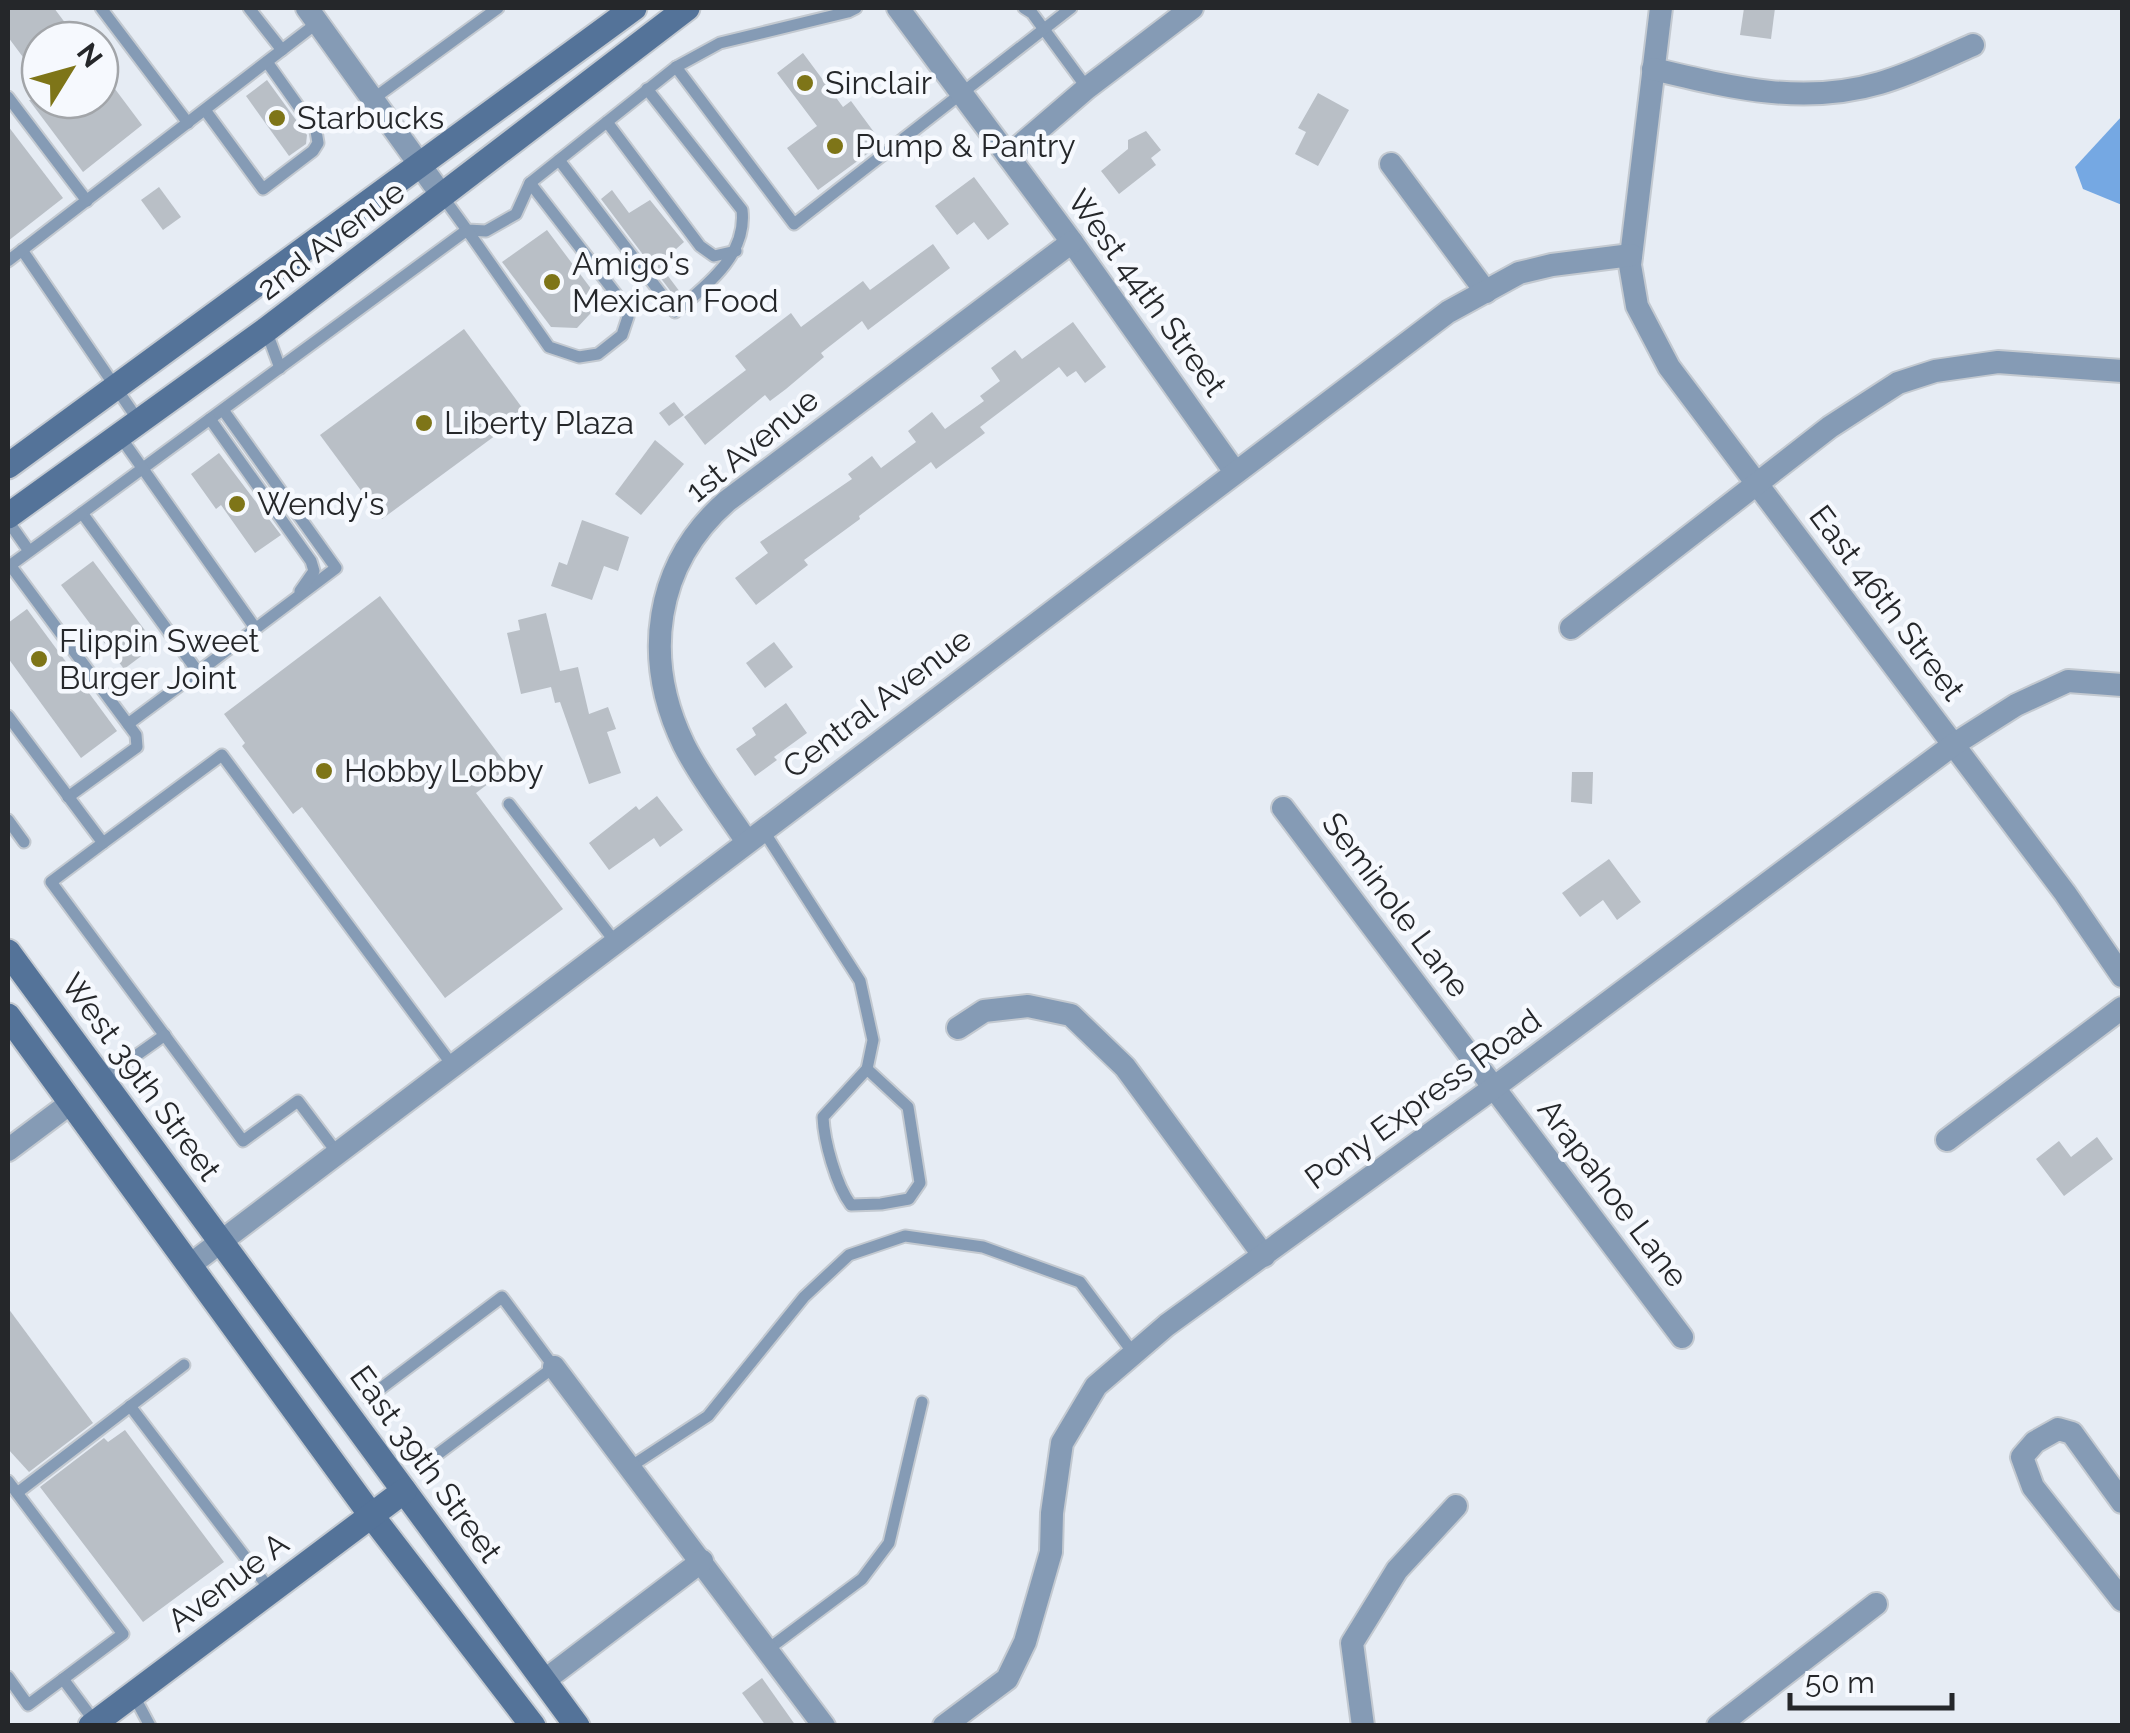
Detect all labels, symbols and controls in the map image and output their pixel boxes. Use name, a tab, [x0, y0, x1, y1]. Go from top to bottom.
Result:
north arrow	[20, 20, 120, 120]
text: N	[70, 37, 109, 74]
place label: Sinclair	[825, 64, 932, 101]
marker: Sinclair	[794, 72, 816, 94]
place label: Starbucks	[297, 99, 444, 136]
marker: Starbucks	[266, 107, 288, 129]
place label: Pump & Pantry	[855, 127, 1076, 164]
marker: Pump & Pantry	[824, 135, 846, 157]
street label: 2nd Avenue	[250, 172, 412, 307]
street label: West 44th Street	[1060, 182, 1235, 403]
place label: Amigo's Mexican Food	[572, 245, 779, 319]
marker: Amigo's Mexican Food	[541, 271, 563, 293]
street label: 1st Avenue	[678, 380, 825, 509]
place label: Liberty Plaza	[444, 404, 634, 441]
marker: Liberty Plaza	[413, 412, 435, 434]
place label: Wendy's	[257, 485, 385, 522]
marker: Wendy's	[226, 493, 248, 515]
street label: East 46th Street	[1802, 498, 1973, 708]
street label: Central Avenue	[775, 620, 978, 785]
place label: Flippin Sweet Burger Joint	[59, 622, 260, 696]
marker: Flippin Sweet Burger Joint	[28, 648, 50, 670]
place label: Hobby Lobby	[344, 752, 544, 789]
marker: Hobby Lobby	[313, 760, 335, 782]
street label: Seminole Lane	[1315, 805, 1478, 1004]
street label: West 39th Street	[54, 966, 229, 1188]
street label: Pony Express Road	[1298, 1001, 1548, 1197]
street label: Arapahoe Lane	[1531, 1091, 1696, 1294]
street label: East 39th Street	[343, 1358, 510, 1569]
street label: Avenue A	[160, 1524, 295, 1639]
scale bar	[1790, 1648, 1952, 1710]
text: 50 m	[1805, 1665, 1875, 1700]

